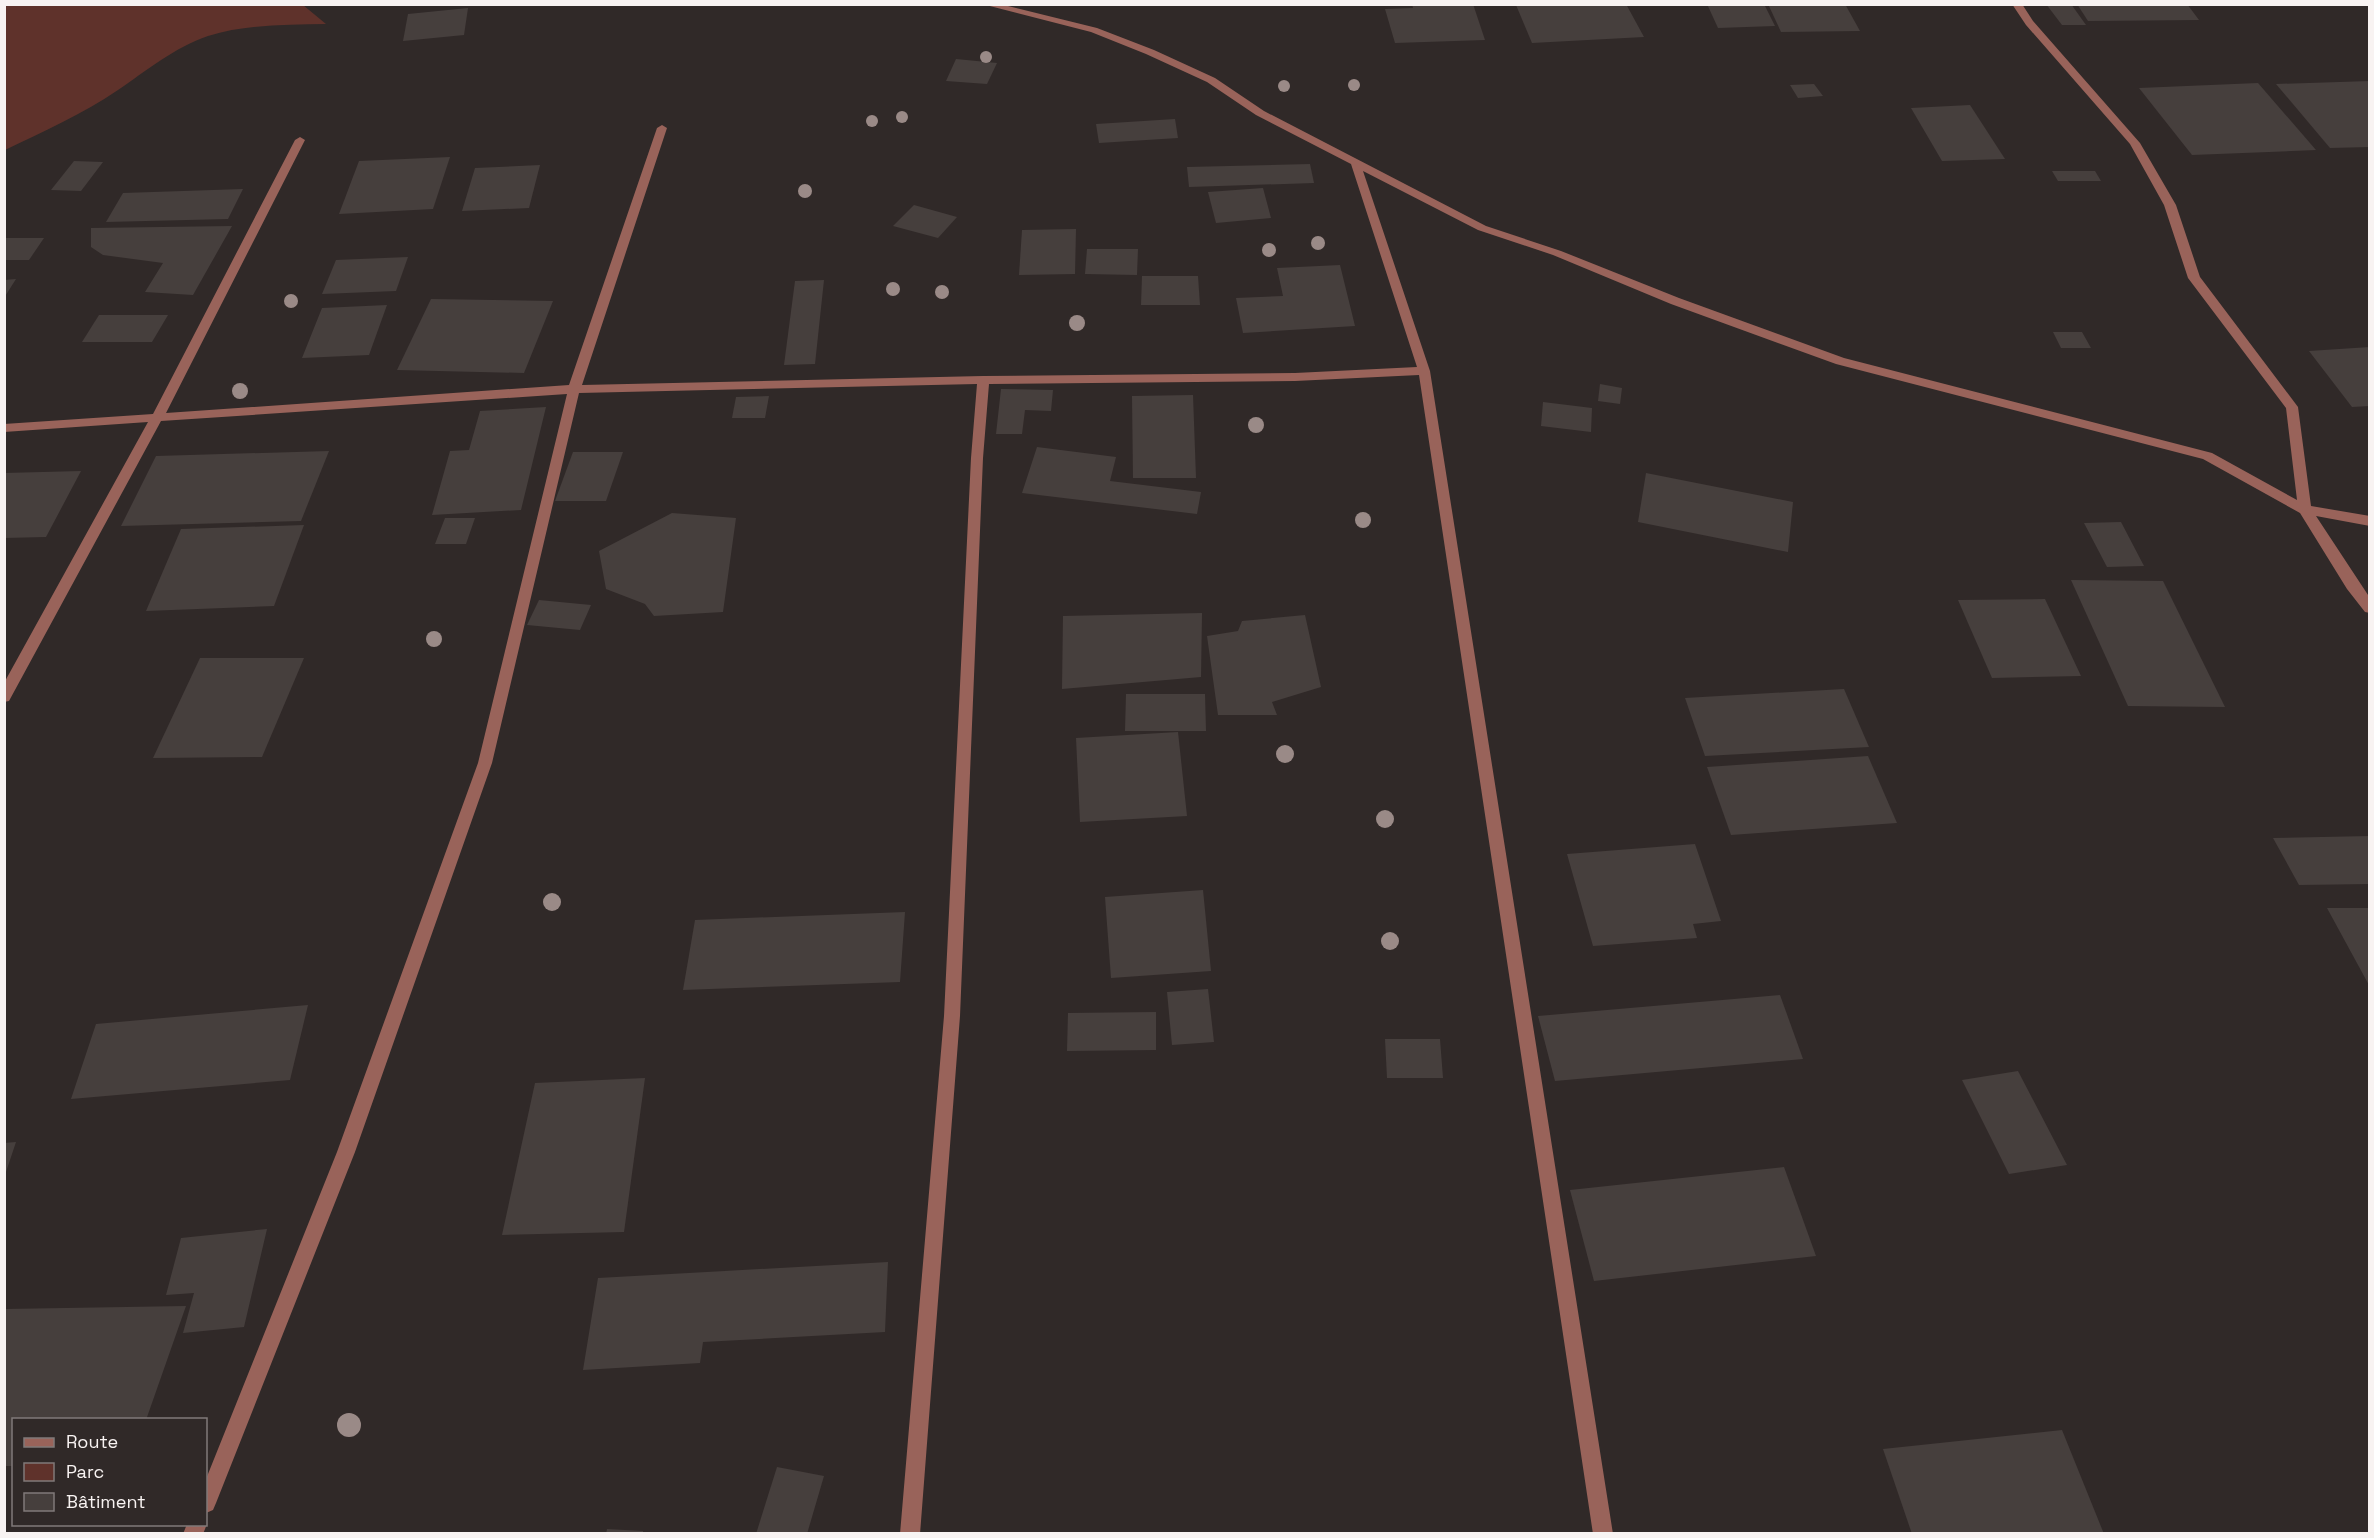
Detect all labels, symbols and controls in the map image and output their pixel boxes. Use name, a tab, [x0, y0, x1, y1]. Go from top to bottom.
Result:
legend	[12, 1418, 207, 1526]
text: Route	[66, 1430, 118, 1453]
text: Parc	[66, 1460, 104, 1483]
text: Bâtiment	[66, 1490, 146, 1513]

